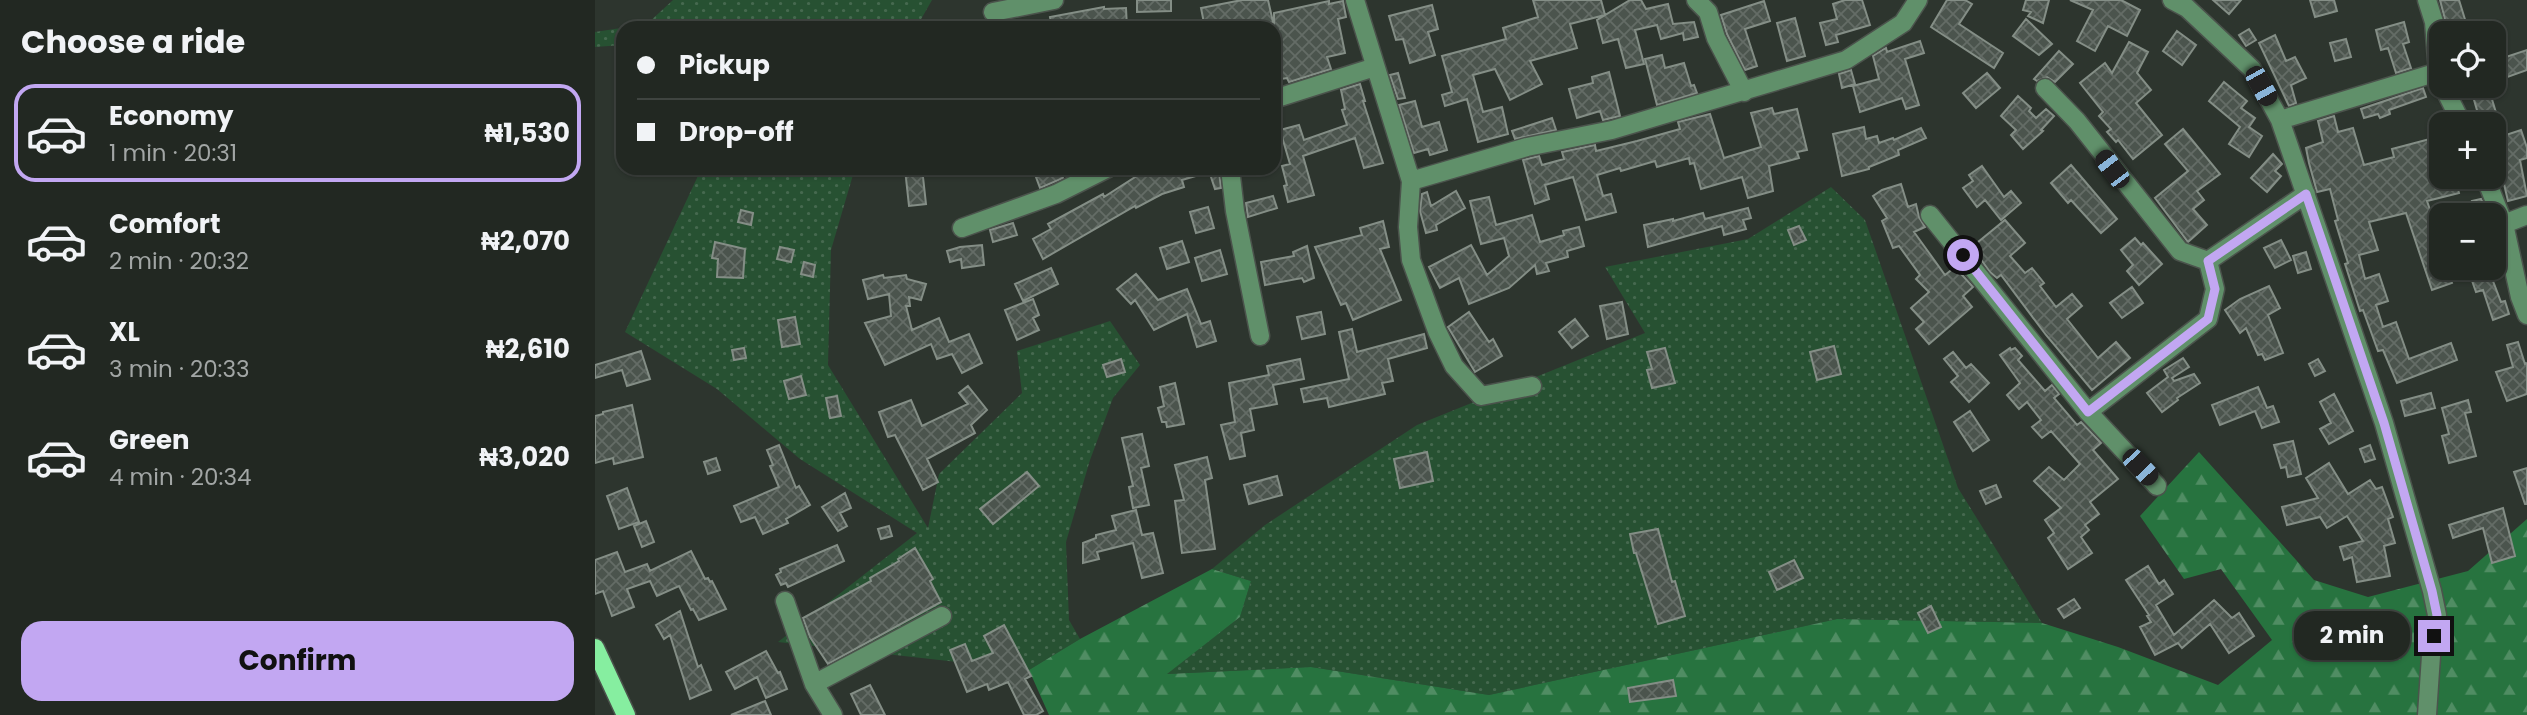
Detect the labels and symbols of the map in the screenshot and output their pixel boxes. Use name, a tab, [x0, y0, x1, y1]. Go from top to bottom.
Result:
car	[2242, 63, 2281, 109]
car	[2091, 146, 2134, 192]
route start	[1947, 239, 1979, 271]
car	[2118, 444, 2163, 490]
callout: 2 min	[2294, 612, 2409, 660]
route end	[2418, 620, 2450, 652]

